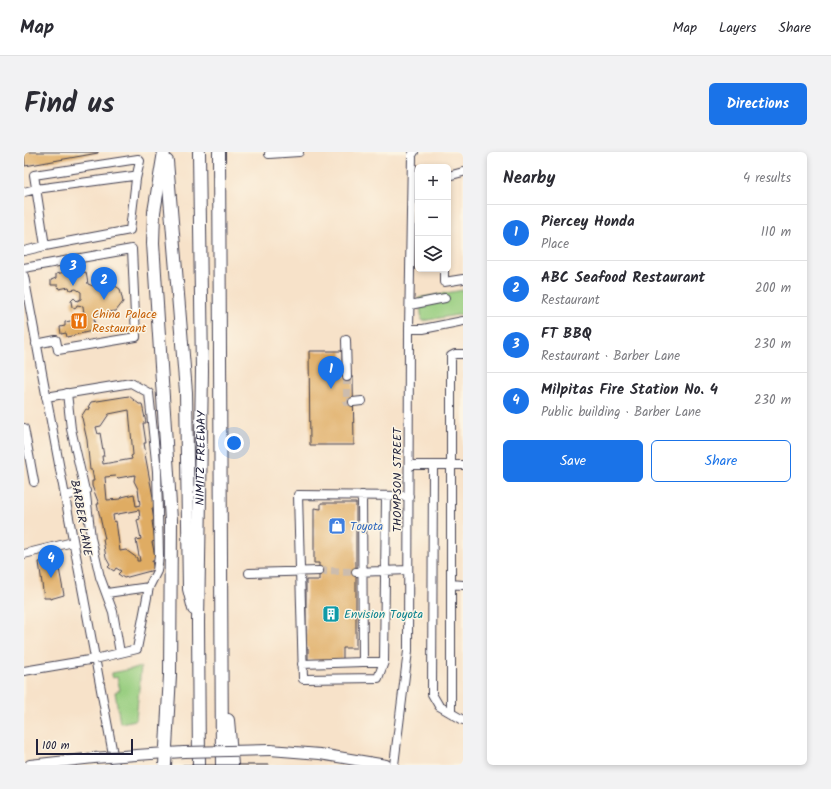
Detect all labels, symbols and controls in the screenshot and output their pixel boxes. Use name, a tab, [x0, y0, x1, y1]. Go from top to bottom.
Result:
text: Map	[20, 13, 54, 43]
text: Map	[673, 17, 697, 39]
text: Layers	[719, 17, 757, 39]
text: Share	[779, 17, 811, 39]
text: Find us	[24, 82, 115, 127]
button: Directions	[709, 83, 807, 125]
map controls	[415, 164, 451, 272]
button: +	[415, 164, 451, 200]
text: Nearby	[503, 165, 555, 192]
text: 4 results	[743, 168, 791, 189]
button: −	[415, 200, 451, 236]
text: Piercey Honda	[541, 210, 635, 234]
text: 1	[514, 222, 518, 243]
text: 110 m	[761, 222, 791, 243]
text: Place	[541, 234, 569, 255]
button: layers	[415, 236, 451, 272]
pin: 3	[60, 253, 86, 286]
text: ABC Seafood Restaurant	[541, 266, 705, 290]
pin: 2	[91, 267, 117, 300]
text: 2	[512, 278, 520, 299]
text: 200 m	[755, 278, 791, 299]
text: Restaurant	[541, 290, 600, 311]
place label: China Palace Restaurant	[92, 305, 157, 338]
restaurant icon: China Palace Restaurant	[69, 311, 89, 331]
text: FT BBQ	[541, 322, 592, 346]
text: 3	[512, 334, 520, 355]
text: 230 m	[754, 334, 791, 355]
text: Restaurant · Barber Lane	[541, 346, 680, 367]
pin: 1	[318, 356, 344, 389]
text: Milpitas Fire Station No. 4	[541, 378, 718, 402]
text: 4	[512, 390, 520, 411]
text: 230 m	[754, 390, 791, 411]
text: Public building · Barber Lane	[541, 402, 701, 423]
street label: NIMITZ FREEWAY	[190, 409, 211, 506]
street label: THOMPSON STREET	[388, 426, 407, 532]
your location	[224, 433, 244, 453]
button: Save	[503, 440, 643, 482]
button: Share	[651, 440, 791, 482]
street label: BARBER LANE	[65, 478, 97, 559]
shop icon: Toyota	[327, 516, 347, 536]
place label: Toyota	[350, 517, 384, 536]
pin: 4	[38, 545, 64, 578]
building icon: Envision Toyota	[321, 604, 341, 624]
place label: Envision Toyota	[344, 605, 424, 624]
scale bar	[36, 737, 133, 756]
text: 100 m	[42, 737, 70, 755]

